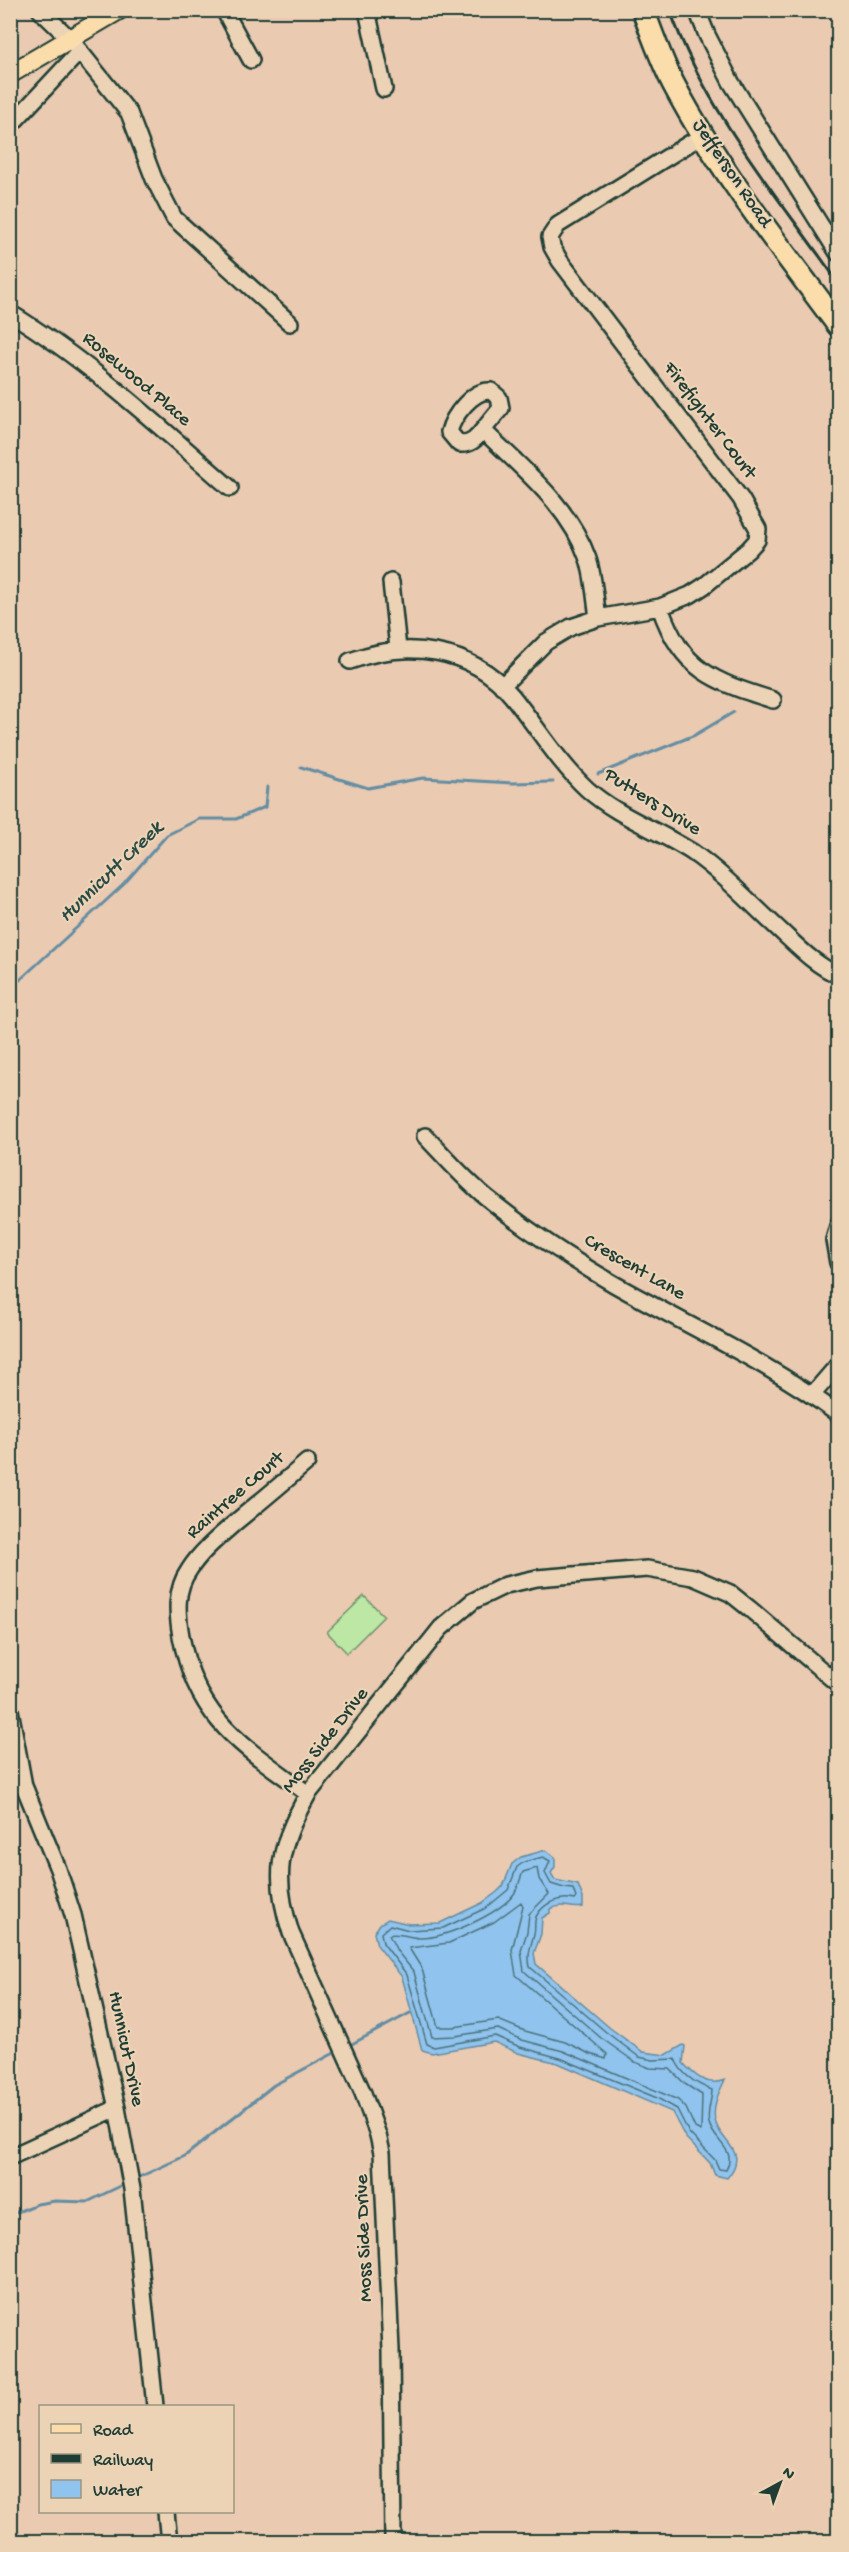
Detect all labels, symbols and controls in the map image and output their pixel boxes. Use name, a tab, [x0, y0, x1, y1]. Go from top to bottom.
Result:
street label: Jefferson Road	[686, 115, 777, 235]
street label: Rosewood Place	[77, 328, 196, 433]
street label: Firefighter Court	[657, 357, 762, 486]
street label: Putters Drive	[598, 764, 705, 842]
water label: Hunnicutt Creek	[55, 815, 171, 929]
street label: Crescent Lane	[579, 1230, 689, 1307]
street label: Raintree Court	[182, 1446, 291, 1545]
street label: Moss Side Drive	[278, 1683, 375, 1798]
street label: Hunnicut Drive	[102, 1989, 149, 2109]
street label: Moss Side Drive	[351, 2173, 379, 2302]
legend	[39, 2405, 234, 2513]
text: Road	[93, 2421, 134, 2442]
text: Railway	[93, 2451, 153, 2472]
north arrow	[750, 2453, 810, 2513]
text: N	[777, 2464, 798, 2485]
text: Water	[93, 2481, 143, 2502]

